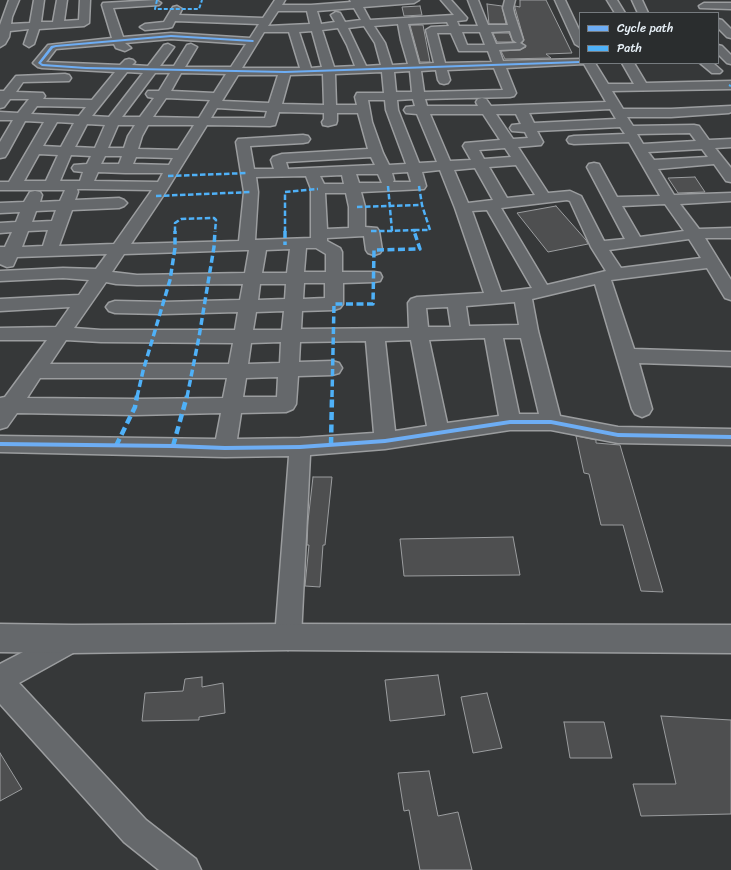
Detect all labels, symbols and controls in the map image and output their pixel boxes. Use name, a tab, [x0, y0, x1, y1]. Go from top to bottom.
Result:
legend	[579, 12, 719, 64]
text: Cycle path	[617, 17, 673, 39]
text: Path	[617, 37, 642, 59]

